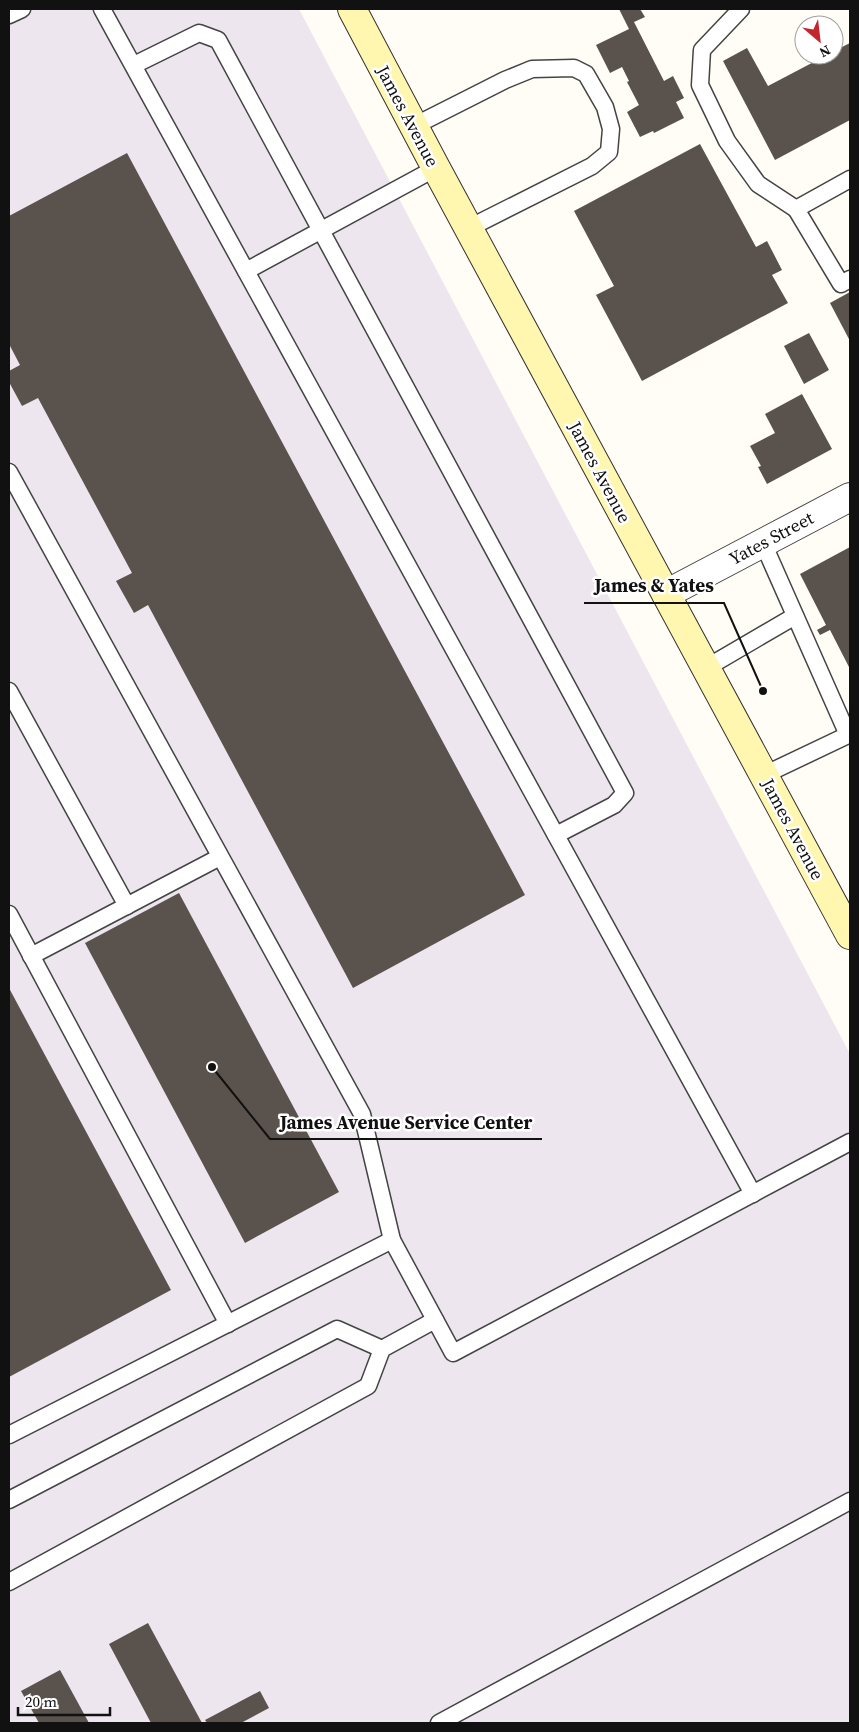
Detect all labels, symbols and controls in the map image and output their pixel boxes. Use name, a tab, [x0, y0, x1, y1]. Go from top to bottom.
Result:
north arrow	[794, 15, 844, 65]
text: N	[816, 40, 834, 63]
street label: James Avenue	[370, 60, 445, 171]
street label: James Avenue	[562, 416, 637, 527]
street label: Yates Street	[724, 505, 818, 571]
callout: James & Yates	[584, 569, 724, 603]
text: James & Yates	[593, 572, 714, 598]
street label: James Avenue	[755, 773, 830, 884]
callout: James Avenue Service Center	[270, 1105, 542, 1139]
text: James Avenue Service Center	[279, 1109, 532, 1135]
scale bar	[18, 1684, 110, 1716]
text: 20 m	[25, 1691, 57, 1712]

